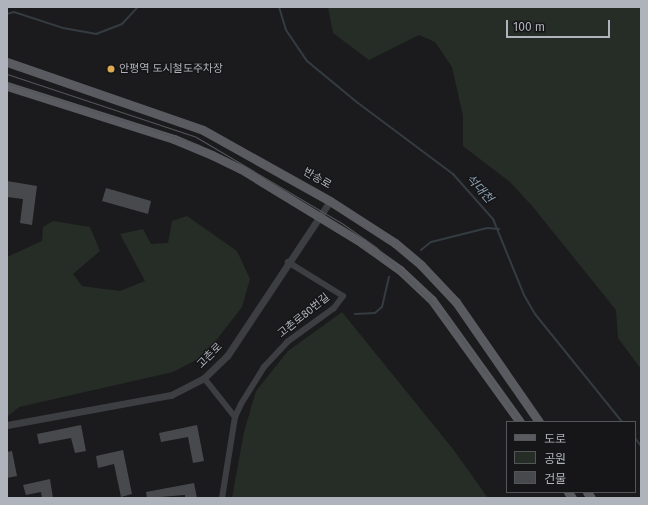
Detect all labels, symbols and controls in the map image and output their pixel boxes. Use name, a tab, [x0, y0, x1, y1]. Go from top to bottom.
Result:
scale bar	[508, 12, 612, 38]
text: 100 m	[513, 20, 545, 34]
place label: 안평역 도시철도주차장	[119, 62, 223, 76]
marker: 안평역 도시철도주차장	[106, 64, 116, 74]
street label: 반송로	[301, 166, 333, 192]
water label: 석대천	[463, 172, 495, 206]
street label: 고촌로80번길	[275, 291, 333, 341]
street label: 고촌로	[195, 341, 225, 371]
legend	[506, 421, 636, 493]
text: 도로	[544, 432, 566, 446]
text: 공원	[544, 452, 566, 466]
text: 건물	[544, 472, 566, 486]

